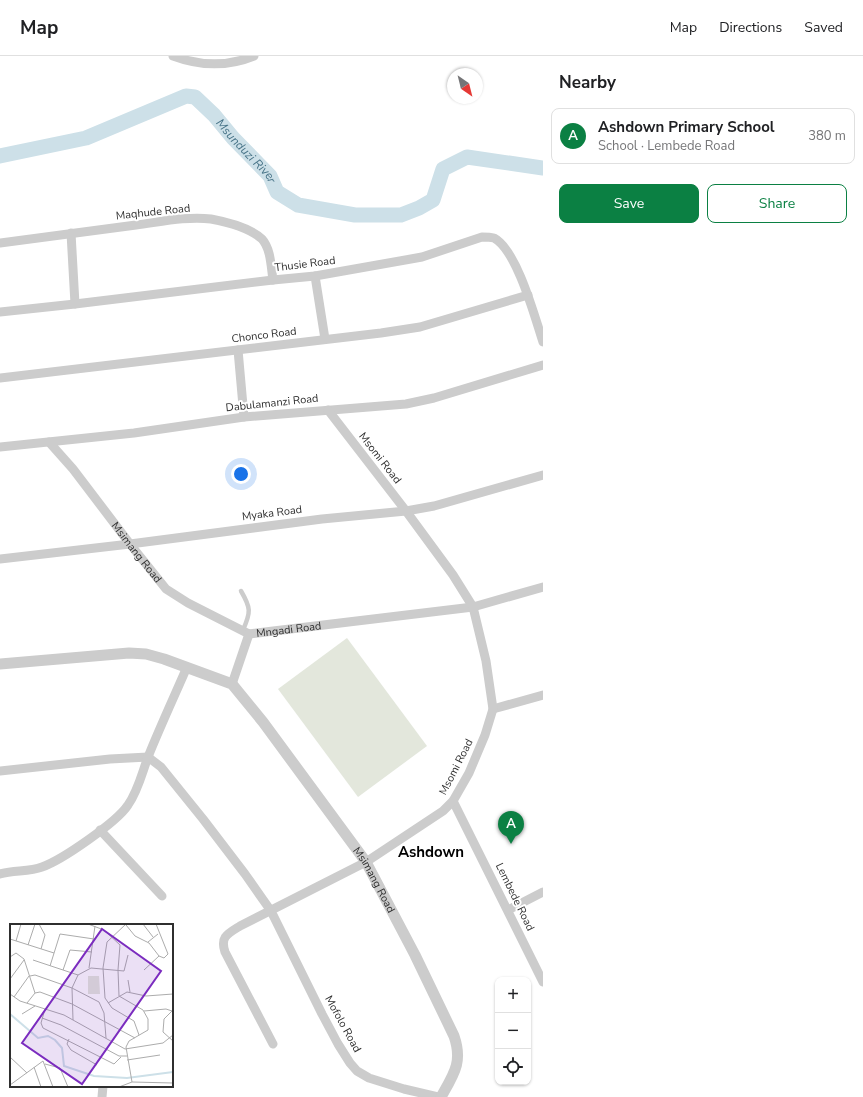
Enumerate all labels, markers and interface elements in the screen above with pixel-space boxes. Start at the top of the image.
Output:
text: Map [20,15,58,41]
text: Map [670,18,697,37]
text: Directions [719,18,782,37]
text: Saved [804,18,843,37]
north arrow [447,68,483,104]
text: Nearby [559,71,616,94]
water label: Msunduzi River [212,115,280,186]
text: Ashdown Primary School [598,117,775,137]
text: A [568,127,578,145]
text: 380 m [808,127,846,145]
text: School · Lembede Road [598,137,735,155]
button: Save [559,184,699,223]
button: Share [707,184,847,223]
street label: Maqhude Road [115,201,191,223]
street label: Thusie Road [274,253,336,275]
street label: Chonco Road [231,324,297,346]
street label: Dabulamanzi Road [225,391,319,415]
street label: Msomi Road [355,429,405,487]
your location [231,464,251,484]
street label: Myaka Road [241,502,303,524]
street label: Msimang Road [108,519,166,586]
street label: Mngadi Road [255,618,322,641]
street label: Msomi Road [435,736,477,798]
pin: A [498,811,524,844]
district label: Ashdown [398,842,464,862]
street label: Msimang Road [350,844,399,915]
street label: Lembede Road [492,860,538,934]
inset map [10,924,173,1087]
map controls [495,977,531,1085]
button: + [495,977,531,1013]
street label: Mofolo Road [321,993,365,1055]
button: − [495,1013,531,1049]
button: locate [495,1049,531,1085]

